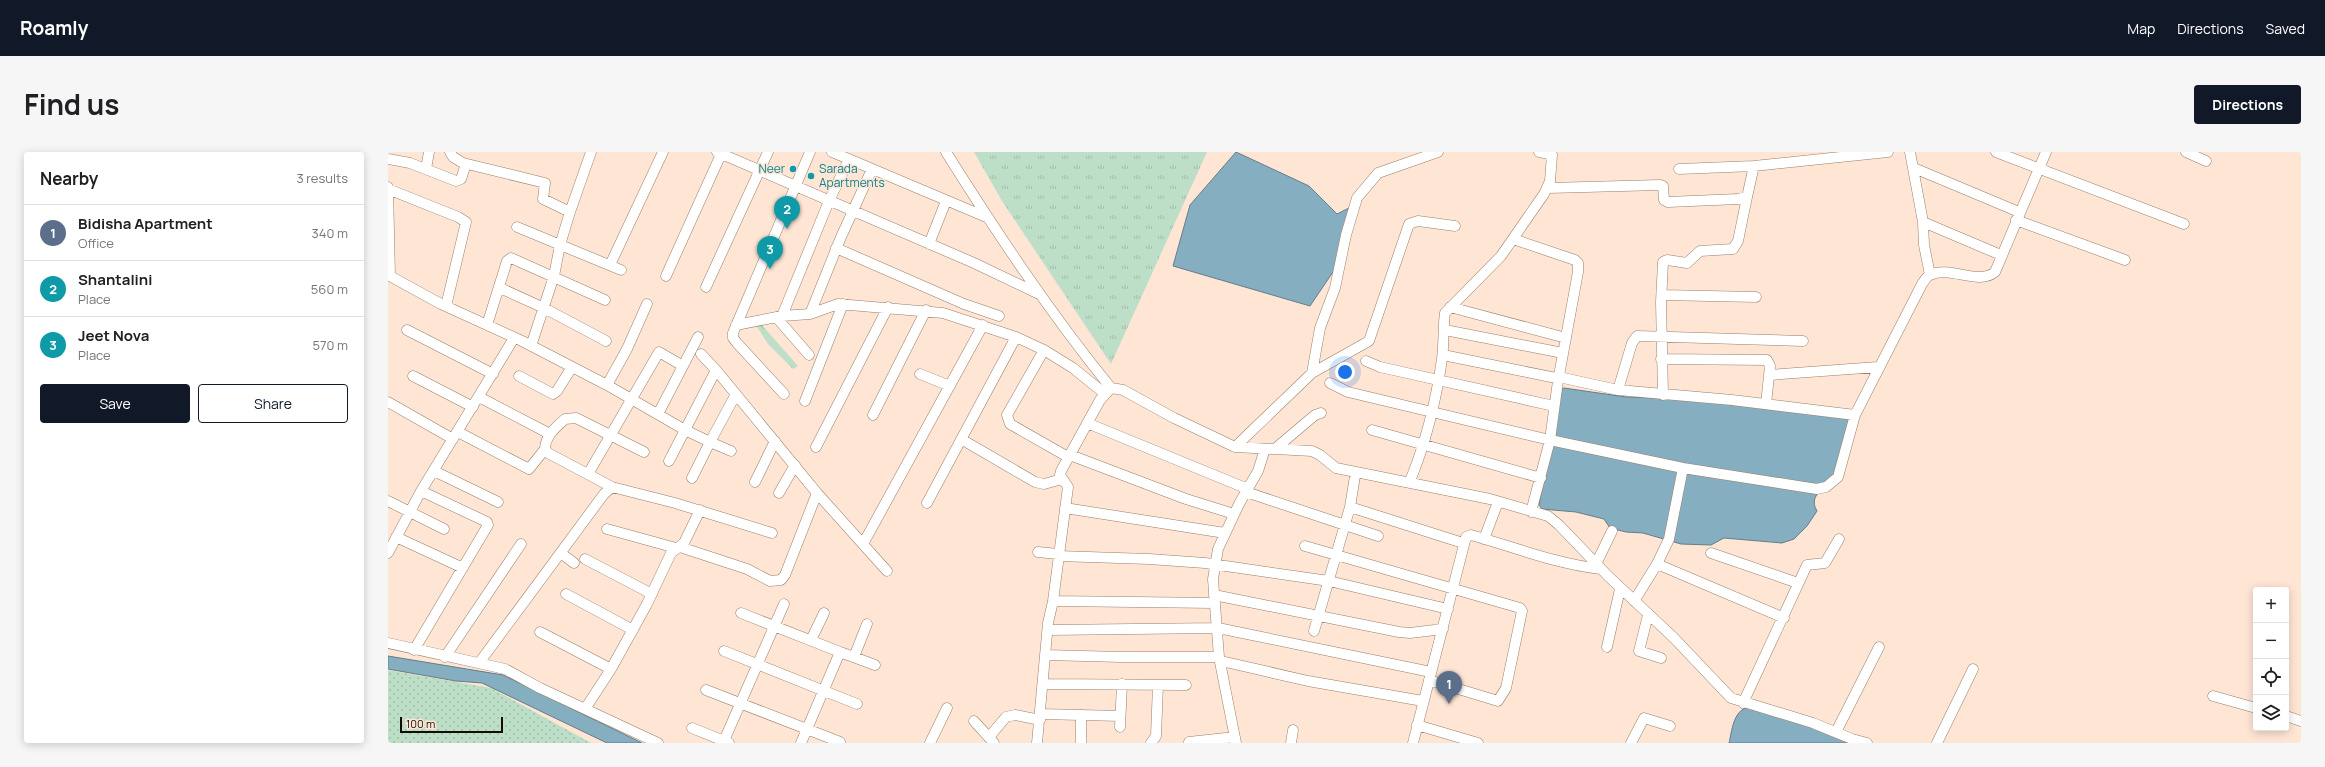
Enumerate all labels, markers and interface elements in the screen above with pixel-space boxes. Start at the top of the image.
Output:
text: Roamly [20,15,88,41]
text: Map [2127,19,2155,38]
text: Directions [2177,19,2244,38]
text: Saved [2266,19,2305,38]
text: Find us [24,85,119,123]
button: Directions [2194,85,2301,124]
place label: Neer [758,160,786,177]
place label: Sarada Apartments [819,160,885,191]
marker: Neer [788,164,798,174]
text: Nearby [40,167,98,190]
text: 3 results [296,169,348,187]
marker: Sarada Apartments [806,171,816,181]
pin: 2 [774,196,800,229]
text: Bidisha Apartment [78,213,213,234]
text: 1 [50,224,56,242]
text: 340 m [312,224,348,242]
text: Office [78,234,114,252]
pin: 3 [757,236,783,269]
text: Shantalini [78,269,152,290]
text: 2 [49,280,57,298]
text: 560 m [311,280,348,298]
text: Place [78,290,111,308]
text: Jeet Nova [78,325,149,346]
text: 3 [49,336,57,354]
text: 570 m [312,336,348,354]
text: Place [78,346,111,364]
your location [1335,362,1355,382]
button: Save [40,384,190,423]
button: Share [198,384,348,423]
map controls [2253,587,2289,731]
button: + [2253,587,2289,623]
button: − [2253,623,2289,659]
button: locate [2253,659,2289,695]
pin: 1 [1436,671,1462,704]
button: layers [2253,695,2289,731]
scale bar [400,715,503,734]
text: 100 m [406,716,435,731]

